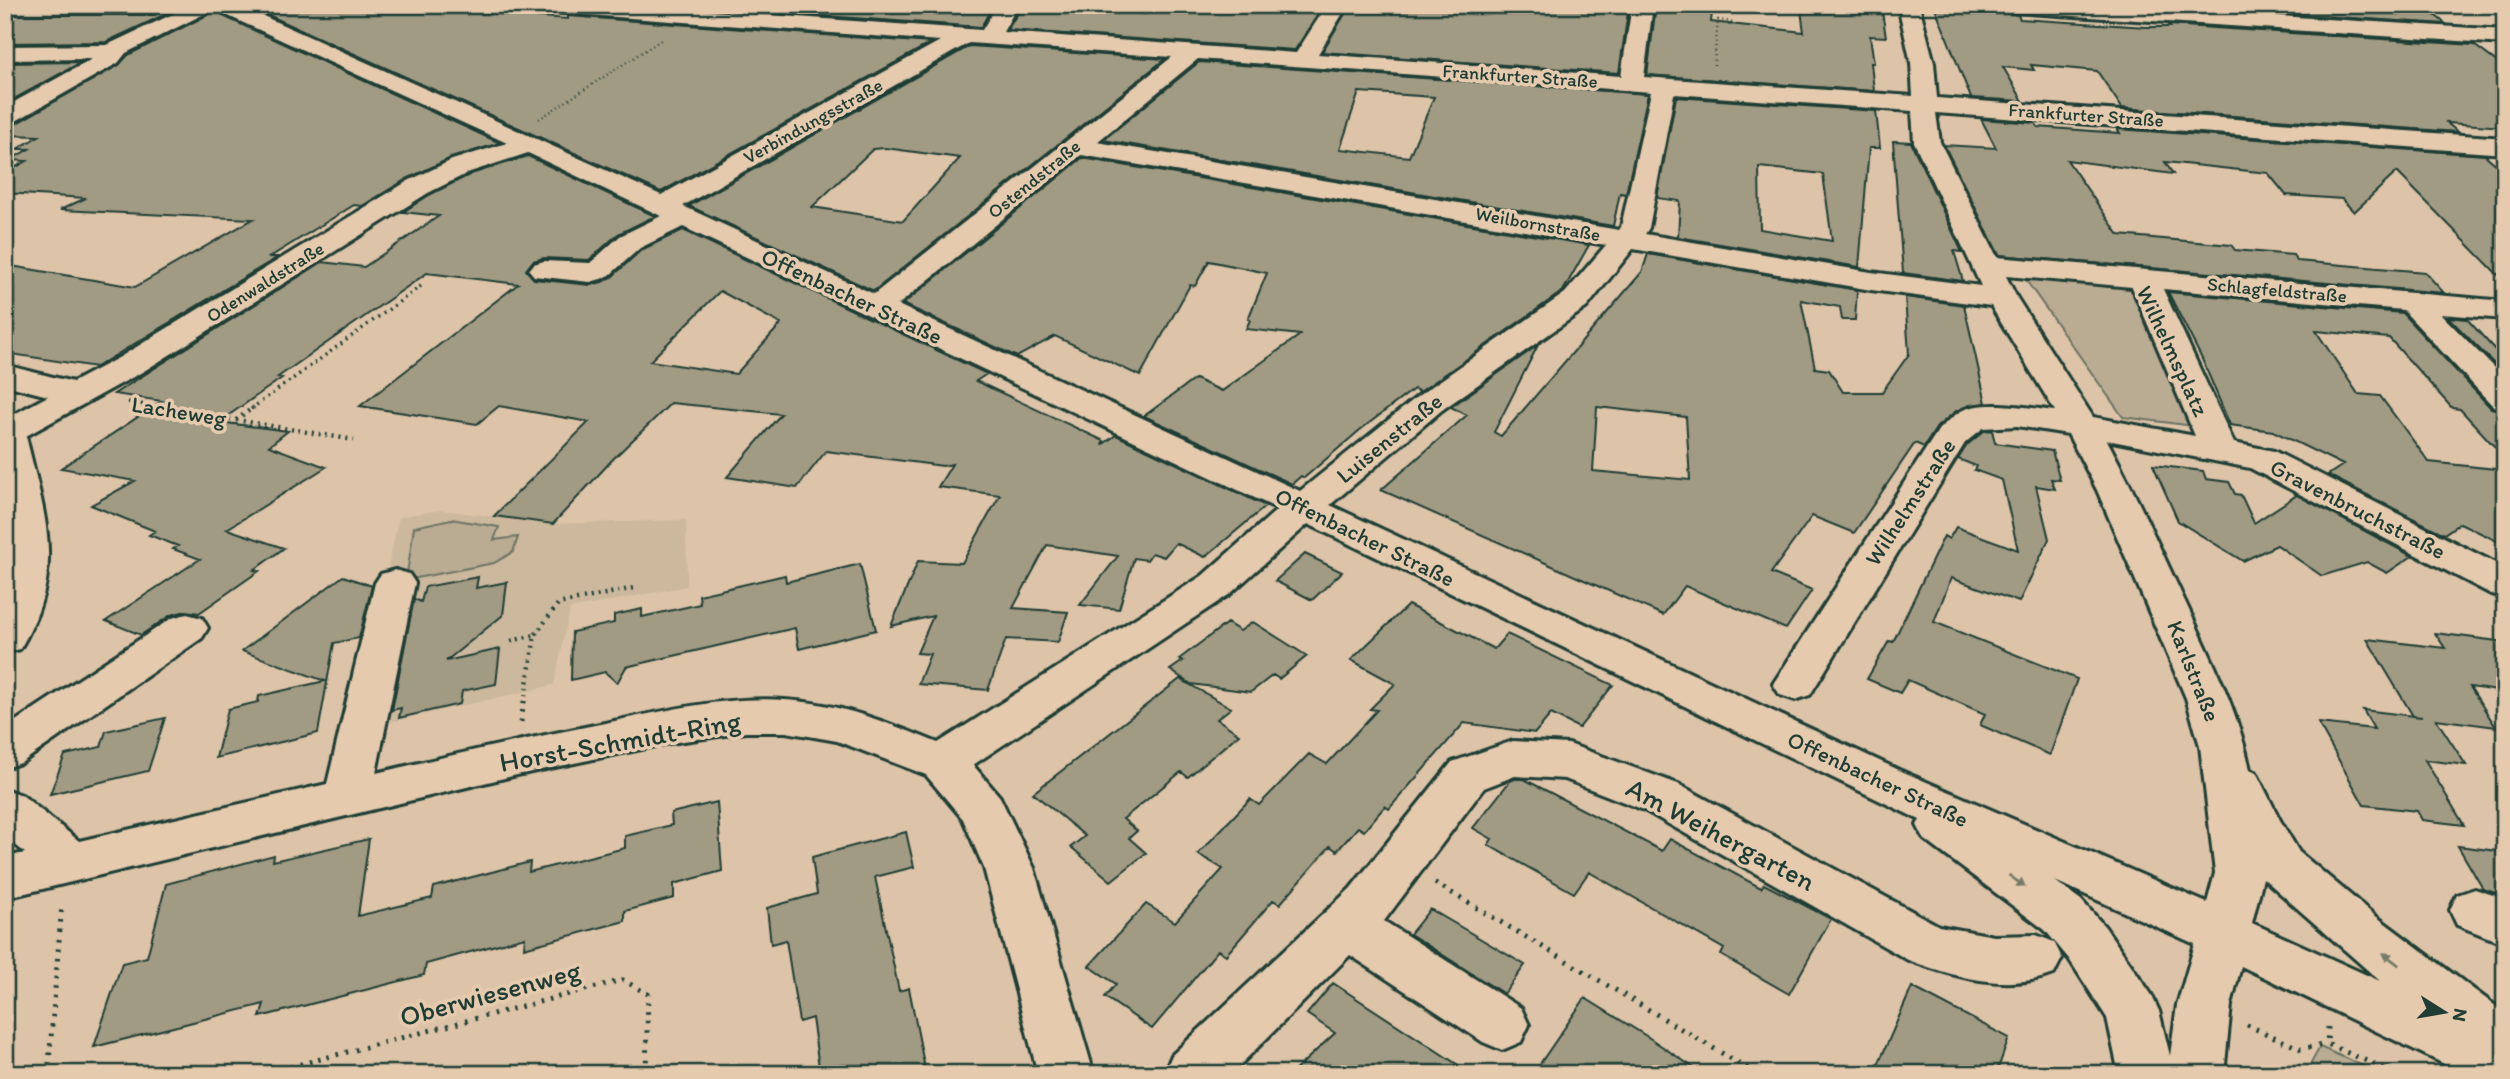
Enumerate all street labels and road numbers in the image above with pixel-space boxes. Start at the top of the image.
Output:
street label: Frankfurter Straße [1442,59,1598,93]
street label: Verbindungsstraße [739,73,887,169]
street label: Frankfurter Straße [2008,98,2164,132]
street label: Ostendstraße [983,135,1085,223]
street label: Weilbornstraße [1474,202,1602,246]
street label: Odenwaldstraße [202,237,328,327]
street label: Offenbacher Straße [757,242,947,350]
street label: Schlagfeldstraße [2206,272,2348,308]
street label: Wilhelmsplatz [2131,281,2216,421]
street label: Luisenstraße [1330,387,1448,489]
street label: Lacheweg [130,390,229,432]
street label: Wilhelmstraße [1859,433,1961,571]
street label: Gravenbruchstraße [2266,453,2450,565]
street label: Offenbacher Straße [1271,481,1459,593]
street label: Karlstraße [2161,616,2227,726]
street label: Horst-Schmidt-Ring [497,703,744,779]
street label: Offenbacher Straße [1783,725,1973,833]
street label: Am Weihergarten [1621,770,1822,898]
street label: Oberwiesenweg [396,952,585,1033]

